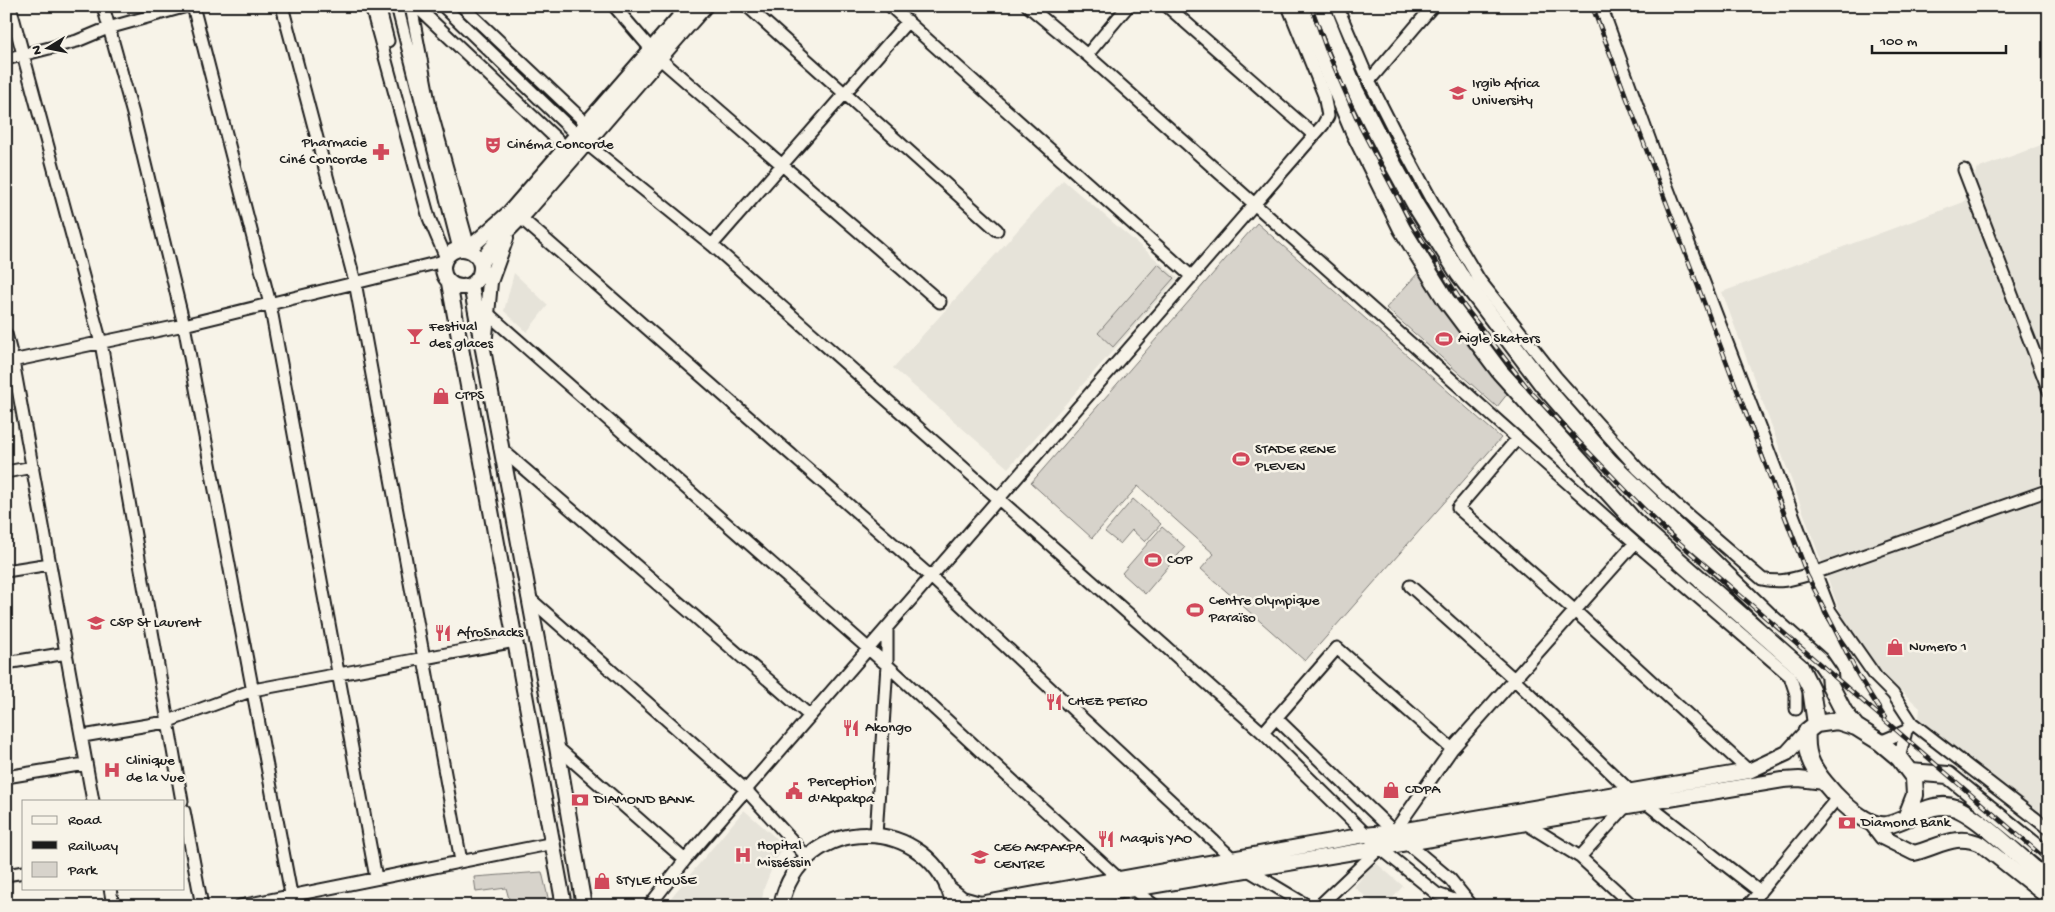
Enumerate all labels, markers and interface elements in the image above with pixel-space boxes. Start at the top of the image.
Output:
north arrow [22,22,72,72]
scale bar [1872,22,2006,54]
text: 100 m [1879,33,1918,51]
text: N [28,44,47,56]
place label: Irgib Africa University [1472,75,1540,110]
school or university icon: Irgib Africa University [1448,83,1468,103]
place label: Pharmacie Ciné Concorde [279,134,367,169]
theatre icon: Cinéma Concorde [483,135,503,155]
place label: Cinéma Concorde [507,136,614,154]
pharmacy icon: Pharmacie Ciné Concorde [371,142,391,162]
place label: Festival des glaces [428,318,494,353]
bar icon: Festival des glaces [405,326,425,346]
sports icon: Aigle Skaters [1434,329,1454,349]
place label: Aigle Skaters [1458,330,1540,348]
shop icon: CTPS [431,386,451,406]
place label: CTPS [455,387,484,405]
place label: STADE RENE PLEVEN [1254,441,1336,476]
sports icon: STADE RENE PLEVEN [1231,449,1251,469]
sports icon: COP [1143,550,1163,570]
place label: COP [1167,551,1193,569]
place label: Centre Olympique Paraïso [1208,592,1320,627]
sports icon: Centre Olympique Paraïso [1185,600,1205,620]
school or university icon: CSP St Laurent [86,613,106,633]
place label: CSP St Laurent [110,614,203,632]
restaurant icon: AfroSnacks [433,623,453,643]
place label: AfroSnacks [457,624,524,642]
shop icon: Numero 1 [1885,637,1905,657]
place label: Numero 1 [1909,638,1967,656]
restaurant icon: CHEZ PETRO [1044,692,1064,712]
place label: CHEZ PETRO [1068,693,1148,711]
restaurant icon: Akongo [841,718,861,738]
place label: Akongo [865,719,912,737]
place label: Clinique de la Vue [126,752,185,787]
hospital icon: Clinique de la Vue [102,760,122,780]
place label: Perception d'Akpakpa [807,773,875,808]
shop icon: CDPA [1381,780,1401,800]
public building icon: Perception d'Akpakpa [784,781,804,801]
place label: CDPA [1405,781,1441,799]
bank icon: DIAMOND BANK [570,790,590,810]
place label: DIAMOND BANK [593,791,695,809]
legend [22,800,185,890]
text: Road [68,812,102,830]
bank icon: Diamond Bank [1837,813,1857,833]
place label: Diamond Bank [1860,814,1951,832]
restaurant icon: Maquis YAO [1096,829,1116,849]
place label: Maquis YAO [1120,830,1192,848]
place label: Hopital Misséssin [757,837,811,872]
text: Railway [68,838,119,856]
place label: CEG AKPAKPA CENTRE [994,839,1085,874]
hospital icon: Hopital Misséssin [733,845,753,865]
school or university icon: CEG AKPAKPA CENTRE [970,847,990,867]
text: Park [67,862,98,880]
shop icon: STYLE HOUSE [592,871,612,891]
place label: STYLE HOUSE [616,872,697,890]

